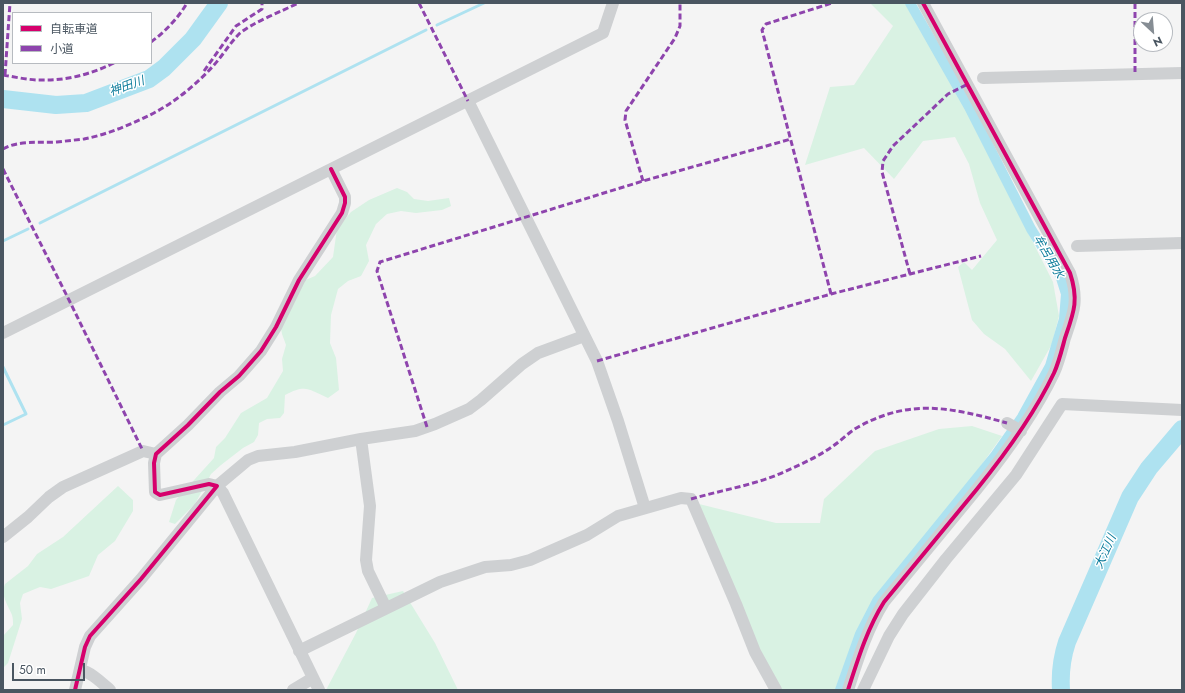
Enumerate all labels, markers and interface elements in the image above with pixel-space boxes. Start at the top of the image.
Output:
legend [12,12,152,64]
north arrow [1133,12,1173,52]
text: 自転車道 [50,20,98,38]
text: N [1150,33,1165,51]
text: 小道 [50,40,74,58]
water label: 神田川 [108,74,146,100]
water label: 牟呂用水 [1030,233,1066,281]
water label: 大江川 [1092,533,1120,571]
scale bar [14,655,87,681]
text: 50 m [19,661,46,679]

